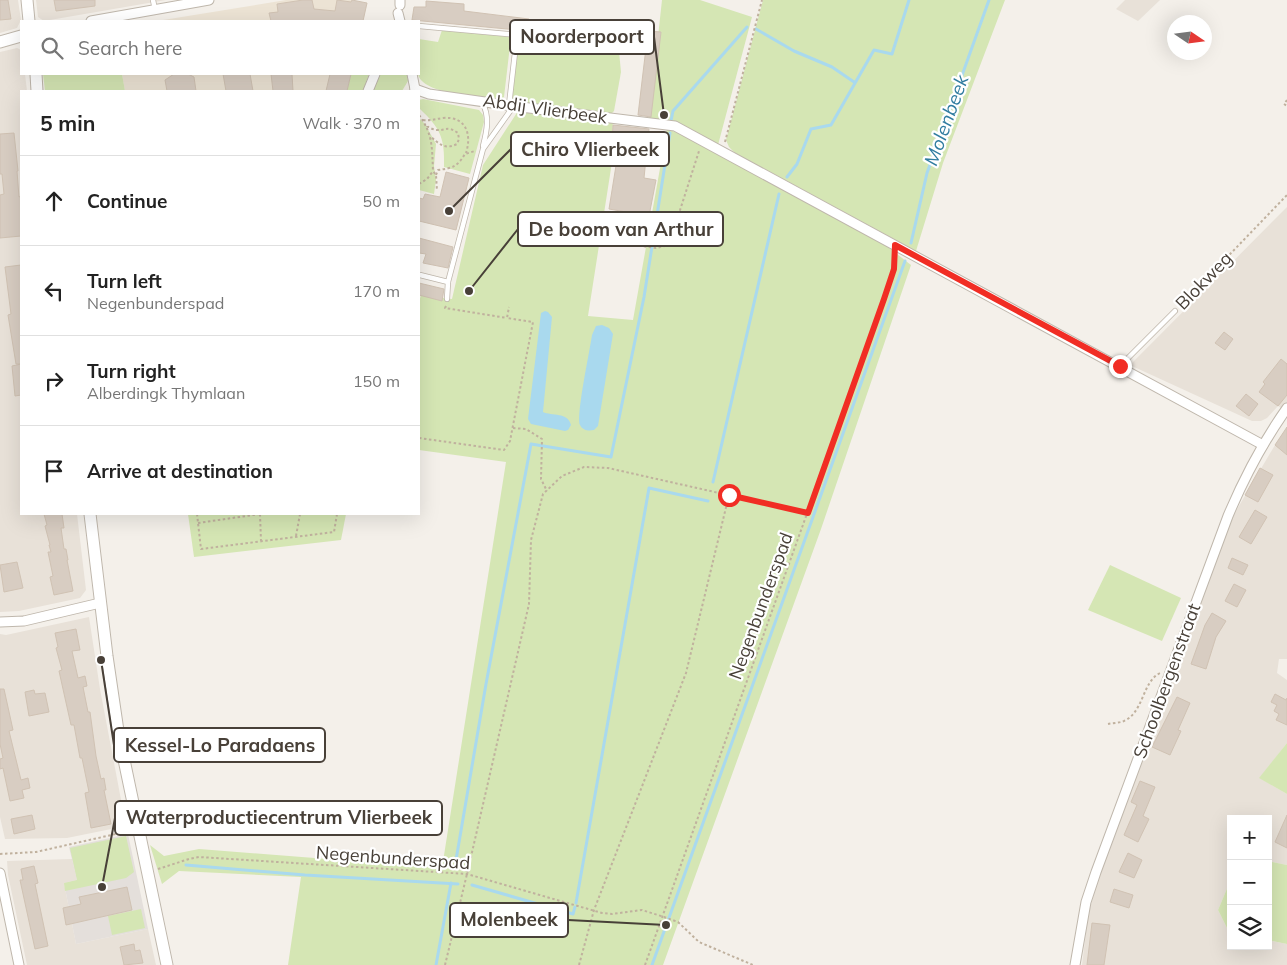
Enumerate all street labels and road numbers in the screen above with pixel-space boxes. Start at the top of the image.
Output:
street label: Abdij Vlierbeek [481,88,609,129]
street label: Blokweg [1170,247,1237,315]
street label: Negenbunderspad [723,529,798,682]
street label: Schoolbergenstraat [1128,600,1205,761]
street label: Negenbunderspad [315,841,471,874]

